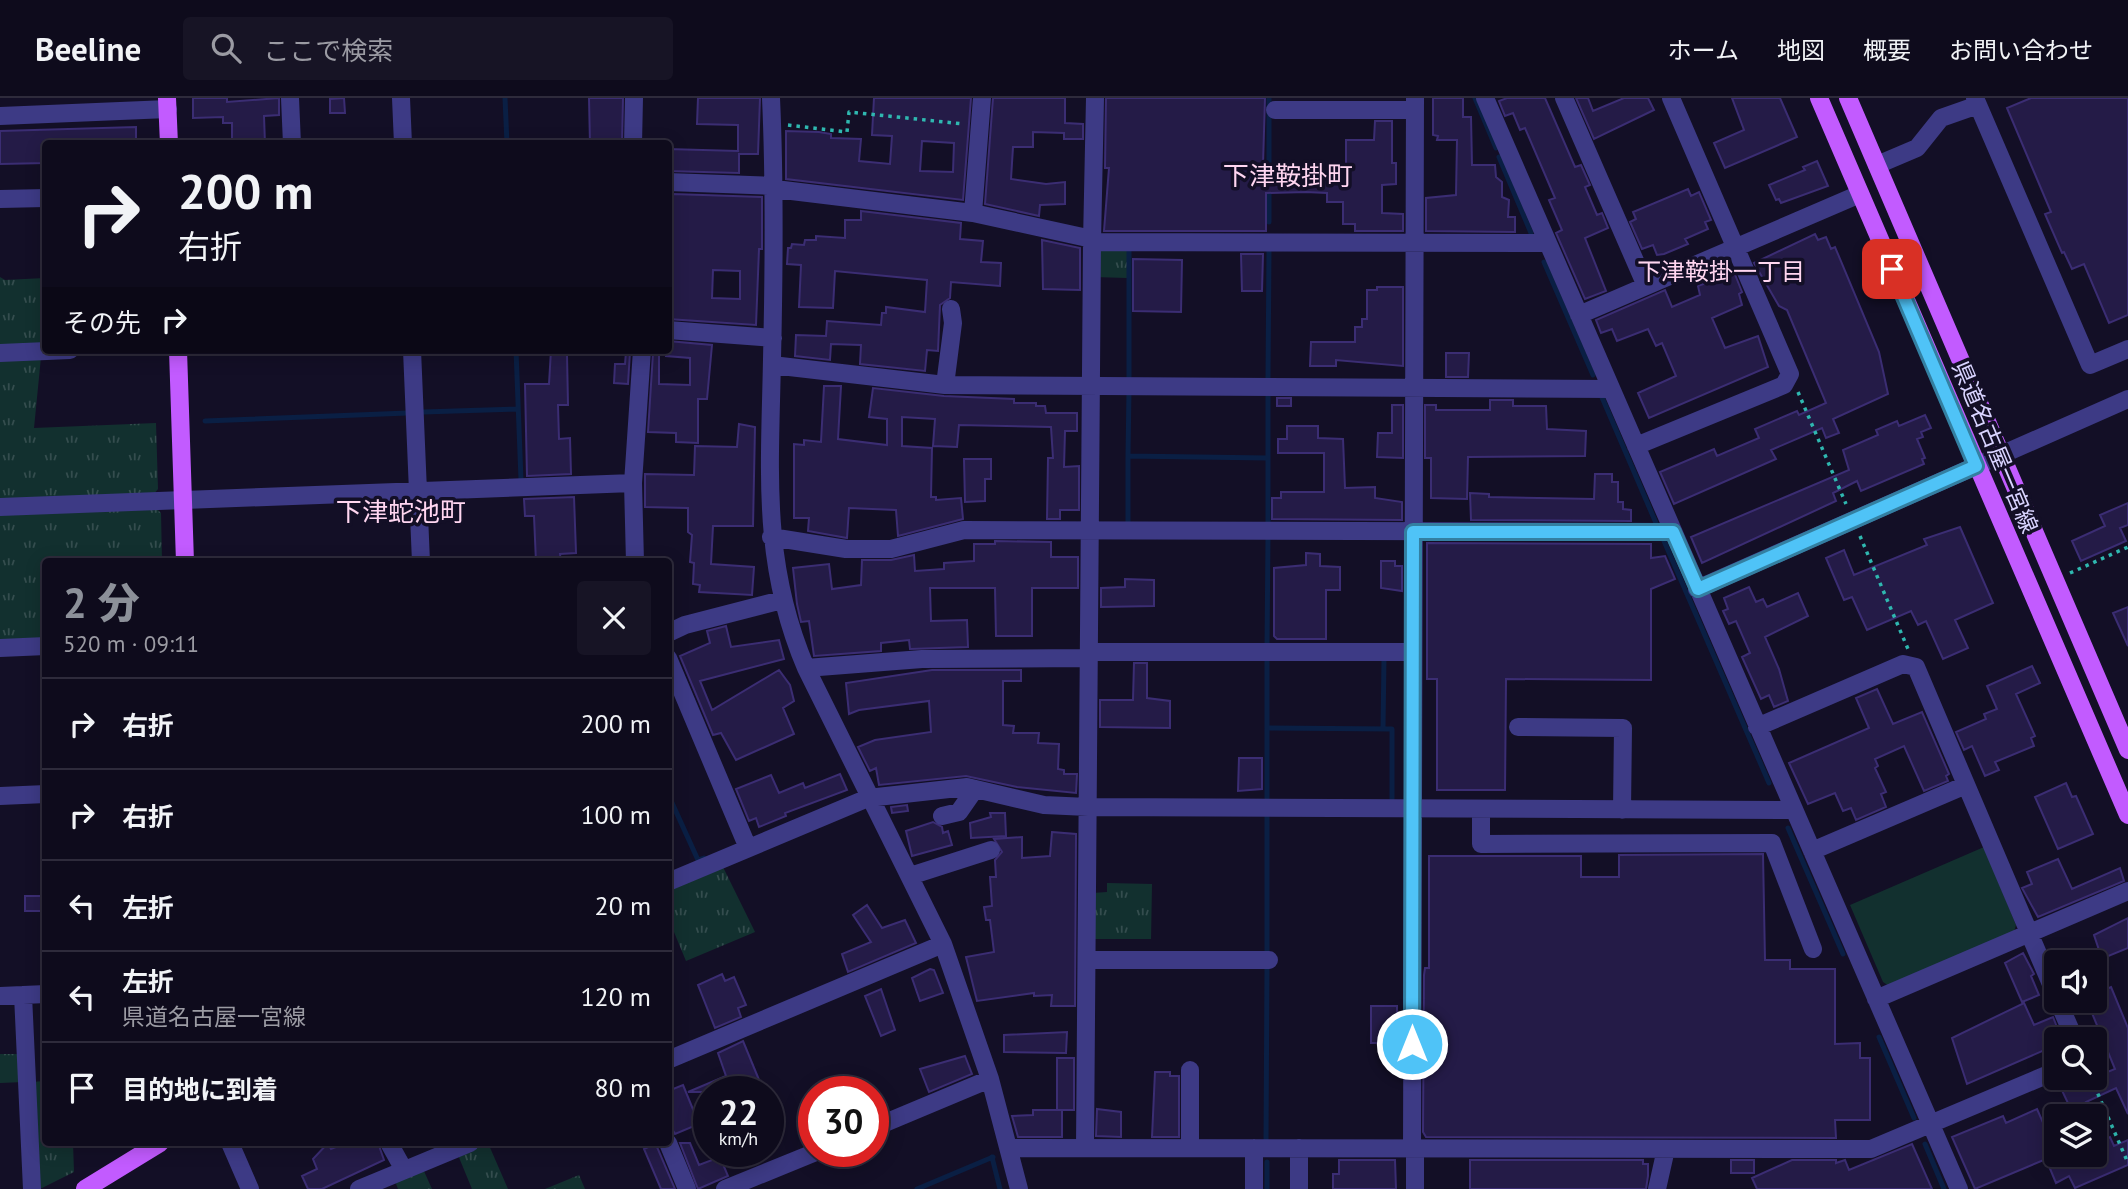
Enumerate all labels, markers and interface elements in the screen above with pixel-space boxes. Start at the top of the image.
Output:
search box [183,17,673,80]
text: Beeline [35,27,141,70]
icon: search [207,29,245,67]
text: ここで検索 [263,34,393,67]
text: ホーム [1668,35,1739,66]
text: 地図 [1777,35,1825,66]
text: 概要 [1863,35,1911,66]
text: お問い合わせ [1949,35,2093,66]
text: 200 m [178,159,313,223]
district label: 下津鞍掛町 [1223,159,1353,192]
icon: right [63,168,154,259]
text: 右折 [178,225,242,267]
pin [1862,239,1922,299]
icon: arrive [1873,250,1911,288]
district label: 下津鞍掛一丁目 [1637,256,1805,287]
icon: right [155,301,193,339]
text: その先 [63,306,141,339]
street label: 県道名古屋一宮線 [1946,356,2045,537]
district label: 下津蛇池町 [336,495,466,528]
text: 2 分 [63,575,139,630]
button: close [577,581,651,655]
text: 520 m · 09:11 [63,629,199,658]
icon: right [63,705,101,743]
text: 200 m [580,707,651,740]
text: 右折 [122,709,174,742]
icon: right [63,796,101,834]
text: 100 m [580,798,651,831]
text: 右折 [122,800,174,833]
icon: left [63,887,101,925]
text: 20 m [595,889,651,922]
text: 左折 [122,891,174,924]
map controls [2044,950,2107,1167]
button: sound [2044,950,2107,1013]
text: 左折 [122,965,174,998]
icon: left [63,978,101,1016]
text: 120 m [580,980,651,1013]
text: 県道名古屋一宮線 [122,1002,306,1031]
position arrow [1375,1007,1449,1081]
button: search [2044,1027,2107,1090]
icon: arrive [63,1069,101,1107]
text: 80 m [595,1071,651,1104]
text: 目的地に到着 [122,1073,278,1106]
speed limit sign: 30 [798,1076,889,1167]
text: 22 [719,1089,758,1135]
button: layers [2044,1104,2107,1167]
text: km/h [719,1127,758,1150]

